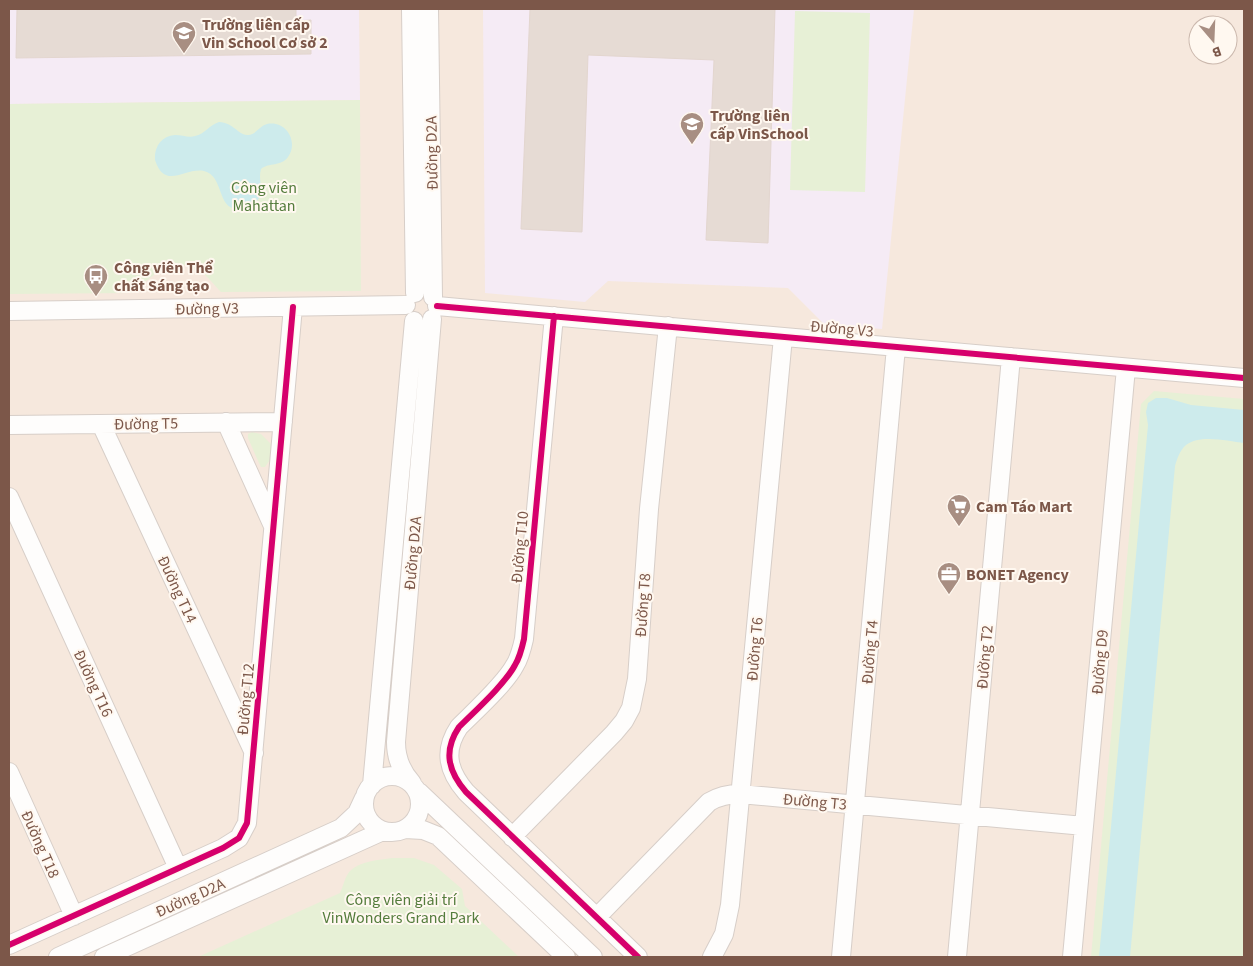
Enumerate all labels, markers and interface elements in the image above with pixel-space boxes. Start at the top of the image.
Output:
place label: Trường liên cấp Vin School Cơ sở 2 [201,14,328,54]
north arrow [1188,15,1238,65]
school or university icon: Trường liên cấp Vin School Cơ sở 2 [171,20,197,54]
text: B [1209,41,1224,62]
place label: Trường liên cấp VinSchool [710,105,809,145]
school or university icon: Trường liên cấp VinSchool [679,111,705,145]
street label: Đường D2A [420,115,444,190]
park label: Công viên Mahattan [231,177,297,217]
place label: Công viên Thể chất Sáng tạo [114,257,214,297]
bus stop icon: Công viên Thể chất Sáng tạo [83,263,109,297]
street label: Đường V3 [175,297,239,321]
street label: Đường V3 [809,315,875,343]
street label: Đường T5 [114,412,178,436]
supermarket icon: Cam Táo Mart [946,493,972,527]
place label: Cam Táo Mart [976,496,1072,518]
street label: Đường T10 [506,510,534,584]
street label: Đường D2A [399,515,427,591]
street label: Đường T14 [152,552,202,627]
office icon: BONET Agency [936,561,962,595]
place label: BONET Agency [966,564,1070,586]
street label: Đường T8 [630,572,656,638]
street label: Đường T6 [741,616,769,682]
street label: Đường T4 [856,619,884,685]
street label: Đường T2 [971,624,999,690]
street label: Đường D9 [1086,629,1114,696]
street label: Đường T16 [68,646,118,721]
street label: Đường T12 [232,662,260,736]
street label: Đường T3 [782,788,848,816]
street label: Đường T18 [15,807,65,882]
street label: Đường D2A [152,873,229,923]
park label: Công viên giải trí VinWonders Grand Park [323,889,480,929]

